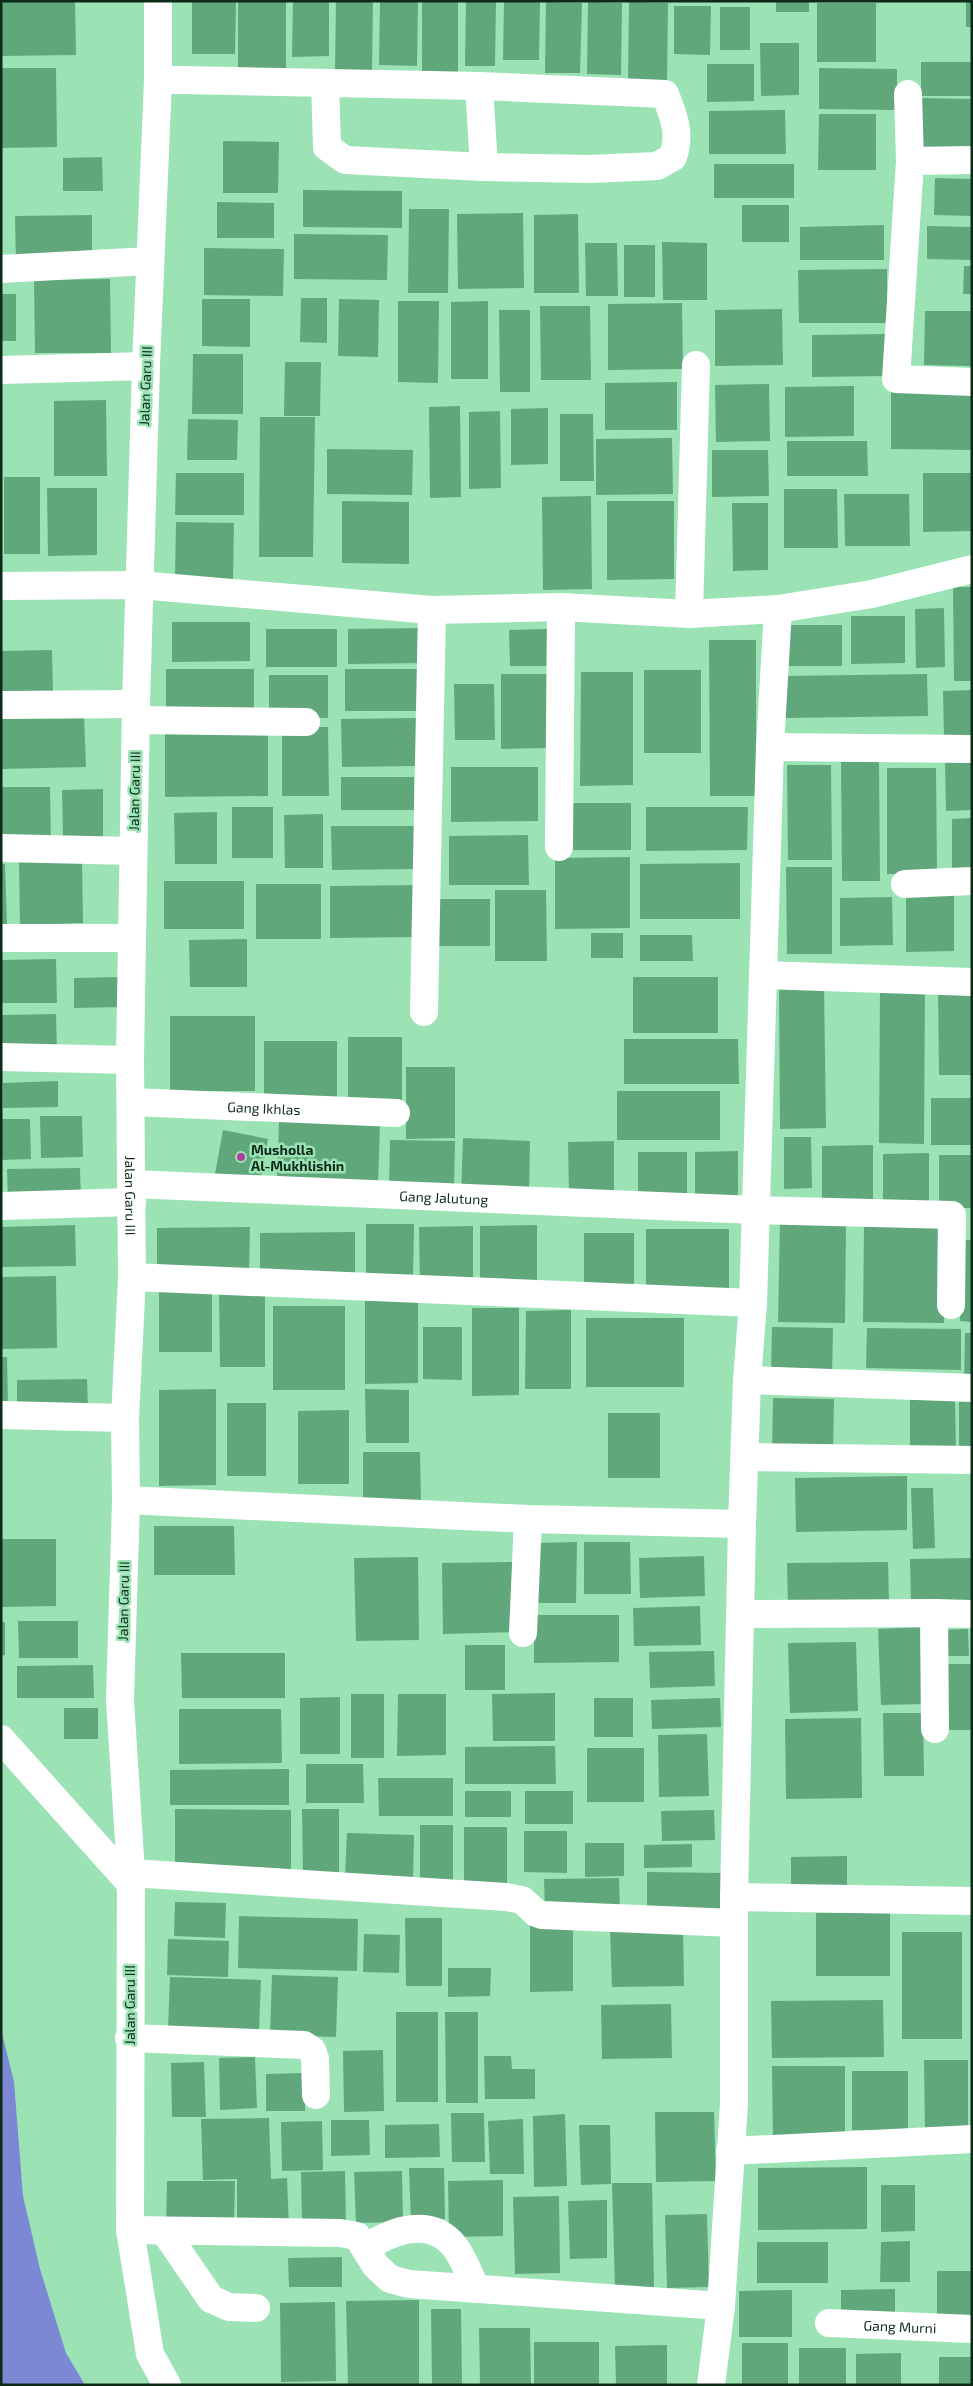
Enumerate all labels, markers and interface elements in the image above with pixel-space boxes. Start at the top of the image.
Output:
street label: Jalan Garu III [135,346,155,426]
street label: Jalan Garu III [125,751,143,831]
street label: Gang Ikhlas [227,1097,301,1118]
place label: Musholla Al-Mukhlishin [251,1141,344,1174]
marker: Musholla Al-Mukhlishin [235,1151,247,1163]
street label: Jalan Garu III [122,1156,140,1236]
street label: Gang Jalutung [399,1187,489,1207]
street label: Jalan Garu III [114,1561,132,1641]
street label: Jalan Garu III [121,1965,138,2045]
street label: Gang Murni [863,2316,937,2336]

